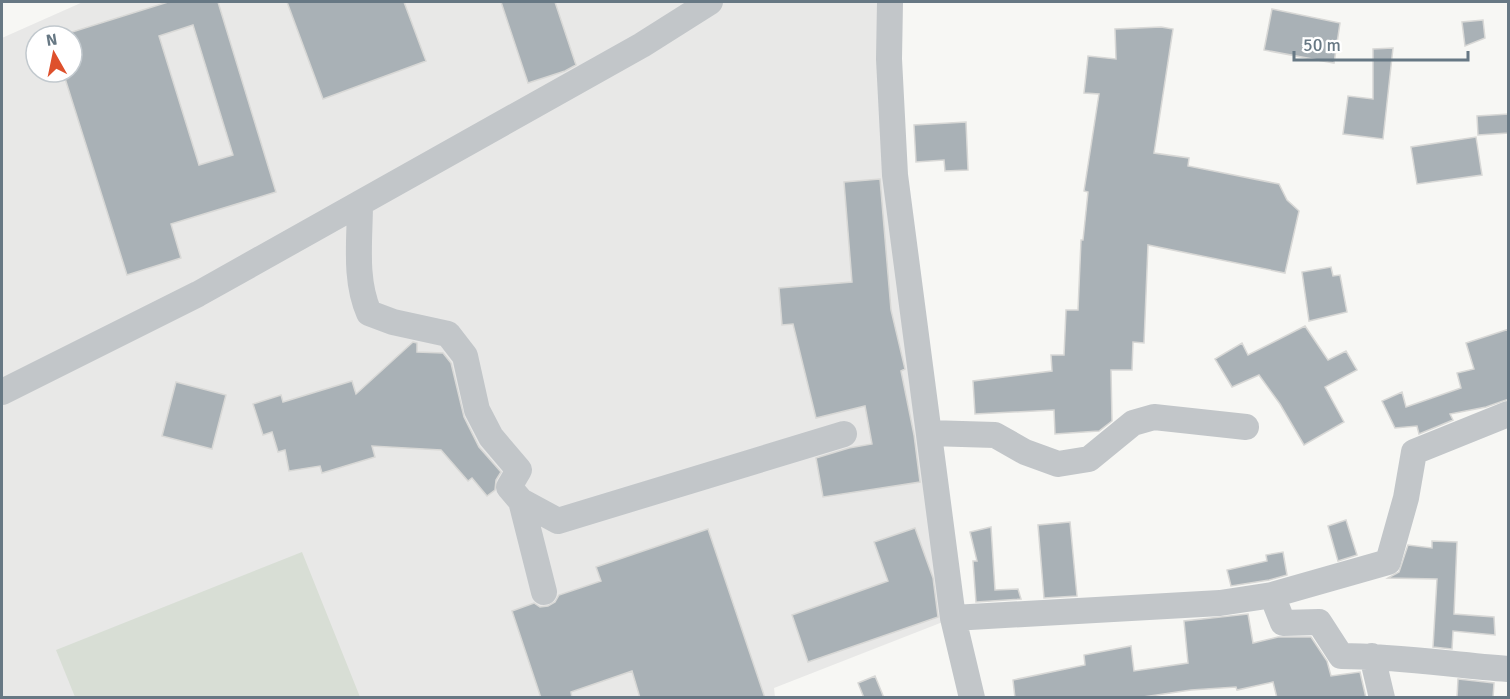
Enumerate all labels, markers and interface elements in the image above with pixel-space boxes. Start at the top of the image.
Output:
north arrow [24,24,84,84]
scale bar [1294,24,1468,62]
text: N [45,29,59,51]
text: 50 m [1303,34,1341,56]

